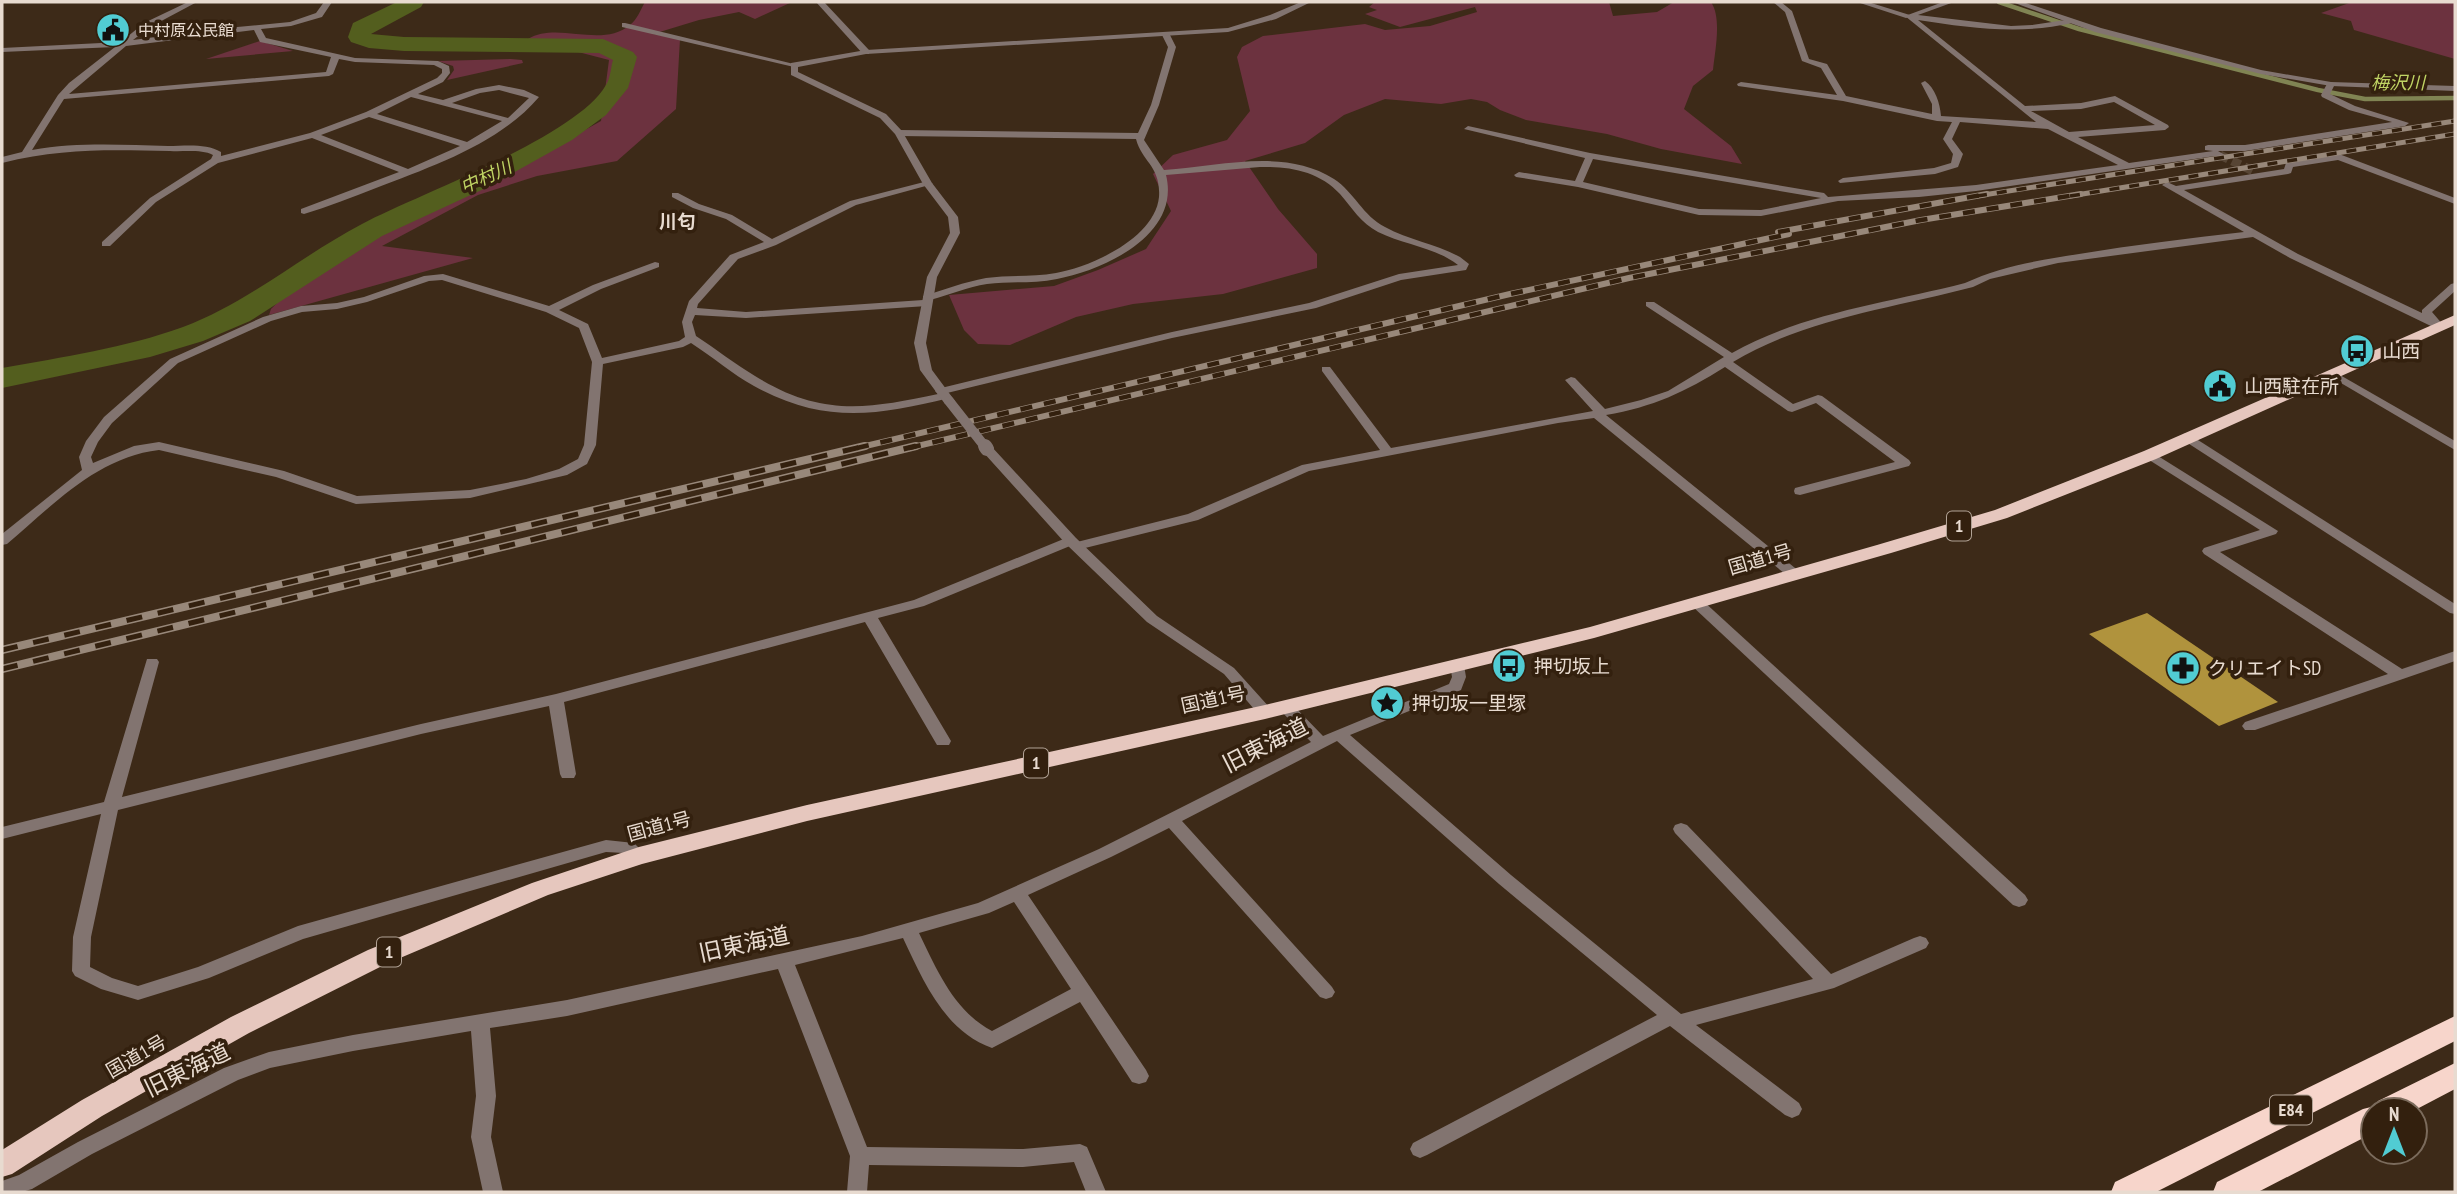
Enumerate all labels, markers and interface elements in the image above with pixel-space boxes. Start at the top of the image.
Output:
public building icon: 中村原公民館 [94,11,132,49]
place label: 中村原公民館 [138,20,234,40]
water label: 梅沢川 [2371,71,2427,94]
water label: 中村川 [456,154,517,198]
district label: 川匂 [659,210,695,233]
bus stop icon: 山西 [2338,332,2376,370]
place label: 山西 [2382,339,2420,363]
public building icon: 山西駐在所 [2201,367,2239,405]
place label: 山西駐在所 [2244,374,2339,398]
road number: 1 [1947,512,1971,540]
street label: 国道1号 [1725,538,1795,580]
bus stop icon: 押切坂上 [1490,647,1528,685]
pharmacy icon: クリエイトSD [2164,649,2202,687]
place label: 押切坂上 [1534,654,1610,678]
place label: クリエイトSD [2208,656,2321,680]
street label: 国道1号 [1178,680,1248,718]
place icon: 押切坂一里塚 [1368,684,1406,722]
place label: 押切坂一里塚 [1412,691,1526,715]
street label: 旧東海道 [1217,711,1312,778]
road number: 1 [1024,748,1048,778]
street label: 国道1号 [624,806,694,846]
street label: 旧東海道 [696,920,792,967]
road number: 1 [377,937,401,967]
street label: 国道1号 [102,1029,170,1083]
street label: 旧東海道 [139,1036,234,1103]
road number: E84 [2270,1096,2312,1125]
north arrow [2359,1096,2429,1166]
text: N [2389,1102,2399,1126]

